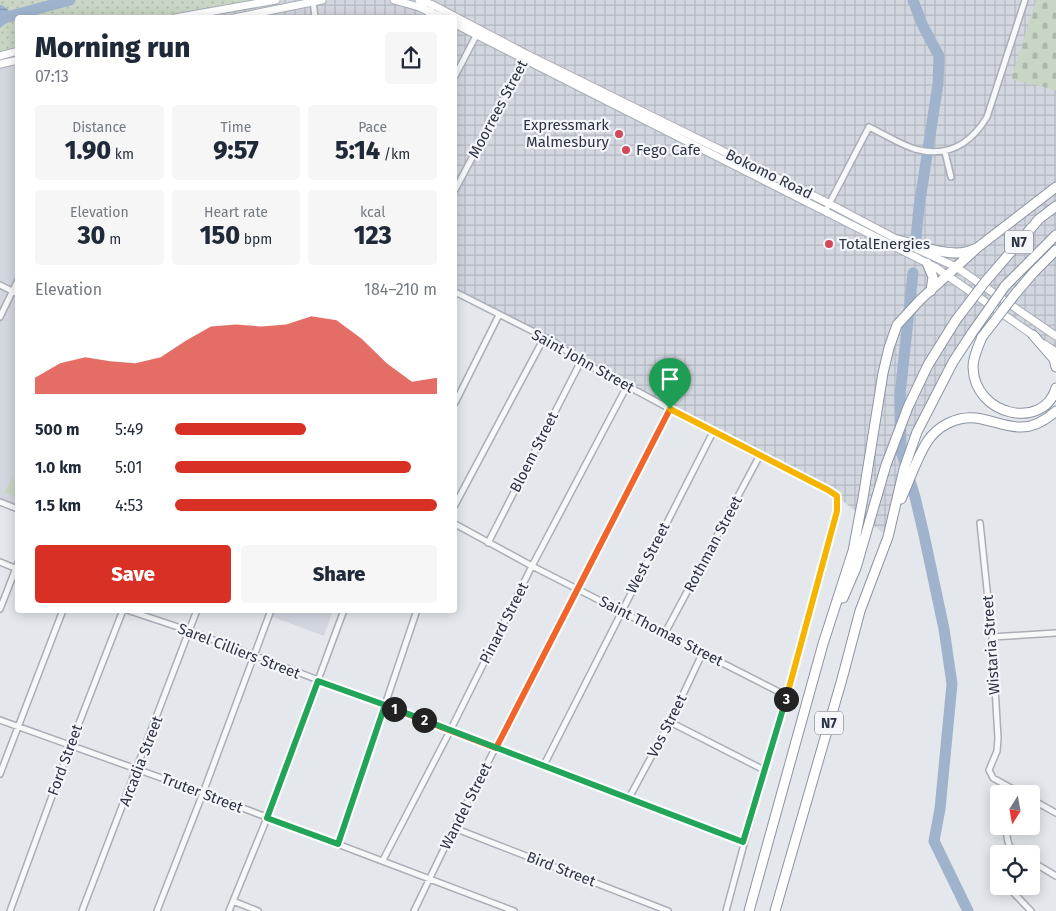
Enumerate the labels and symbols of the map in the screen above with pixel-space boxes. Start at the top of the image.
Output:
street label: Moorrees Street [465,56,532,161]
place label: Expressmark Malmesbury [523,116,610,151]
marker: Expressmark Malmesbury [613,128,625,140]
place label: Fego Cafe [636,141,701,159]
marker: Fego Cafe [620,144,632,156]
street label: Bokomo Road [723,145,815,203]
road number: N7 [1005,230,1033,253]
place label: TotalEnergies [839,235,930,253]
marker: TotalEnergies [823,238,835,250]
street label: Saint John Street [529,325,638,397]
pin [649,358,691,409]
street label: Bloem Street [506,408,562,495]
street label: Rothman Street [680,492,746,595]
street label: West Street [622,519,674,597]
street label: Pinard Street [476,579,532,667]
street label: Saint Thomas Street [596,592,726,670]
street label: Wistaria Street [978,594,1003,695]
street label: Sarel Cilliers Street [175,619,303,683]
pin: 3 [774,686,798,712]
street label: Vos Street [643,691,691,761]
pin: 1 [382,696,406,722]
pin: 2 [412,708,436,732]
road number: N7 [815,711,843,734]
street label: Arcadia Street [116,713,167,809]
street label: Ford Street [44,721,86,798]
street label: Wandel Street [436,759,496,852]
street label: Truter Street [159,769,246,817]
north arrow [990,785,1040,835]
street label: Bird Street [524,848,599,891]

